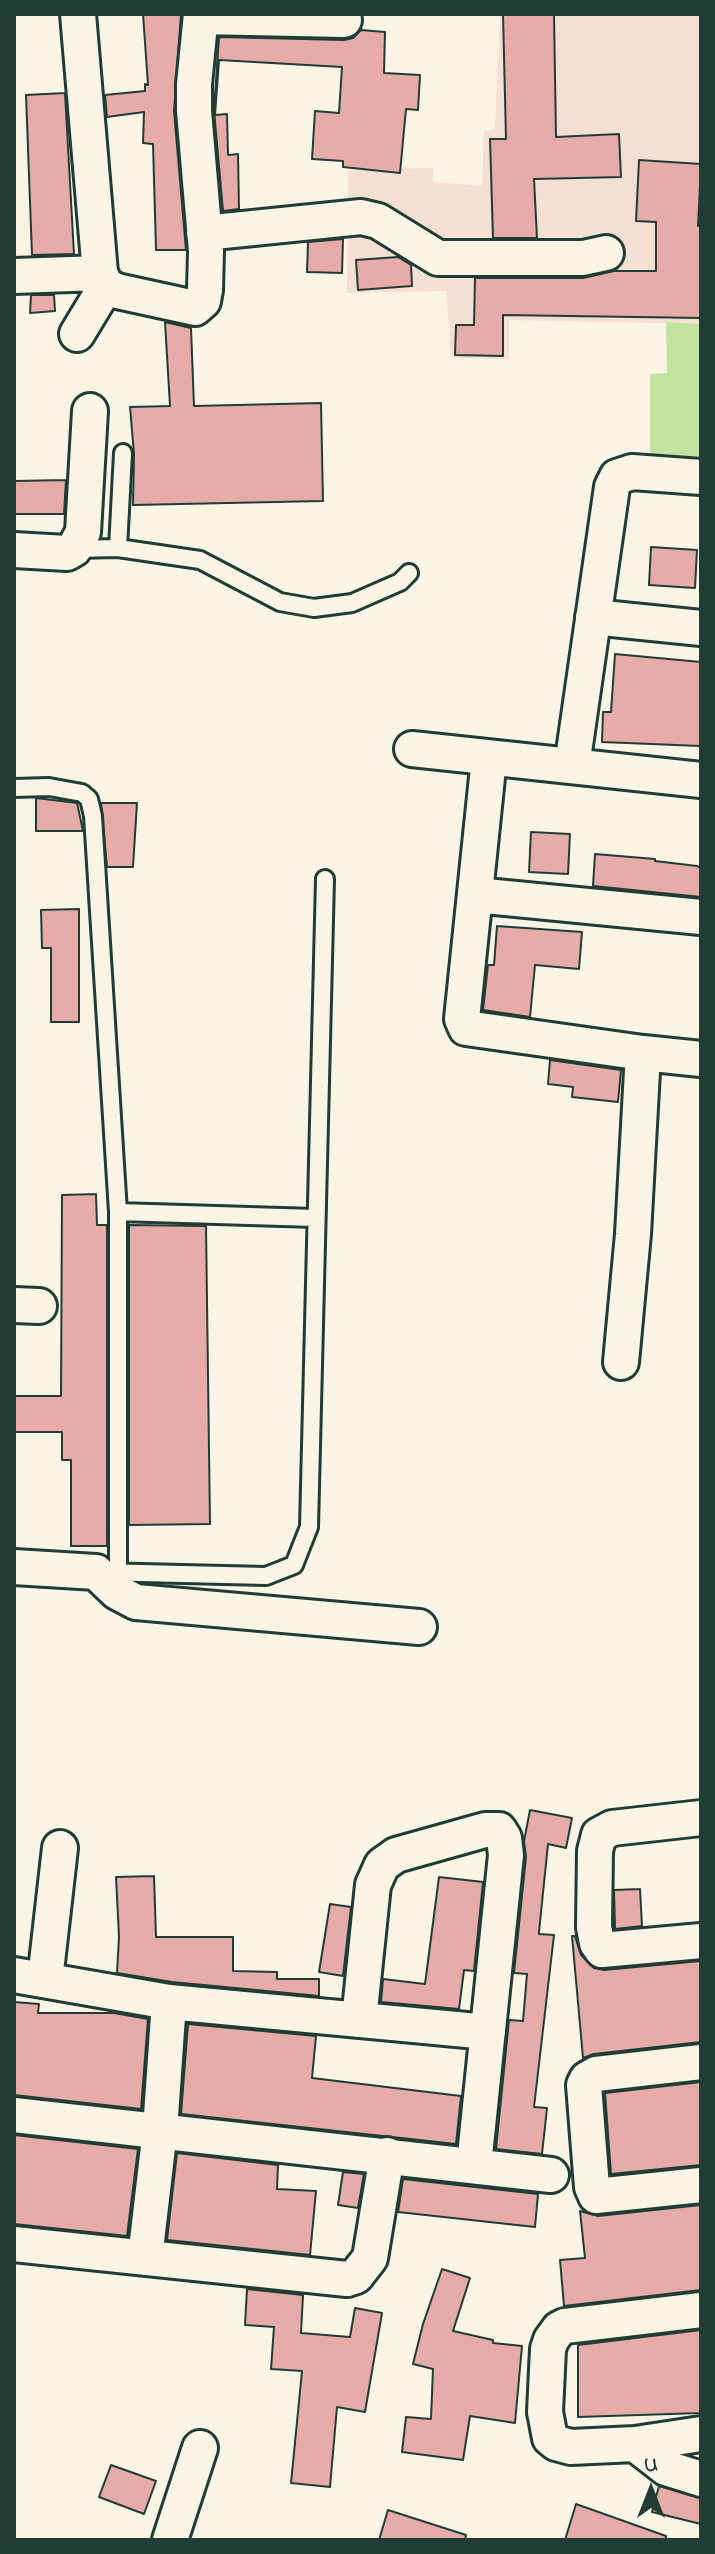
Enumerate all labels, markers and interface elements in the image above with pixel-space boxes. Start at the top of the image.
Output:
north arrow [611,2450,691,2530]
text: U [644,2450,658,2482]

